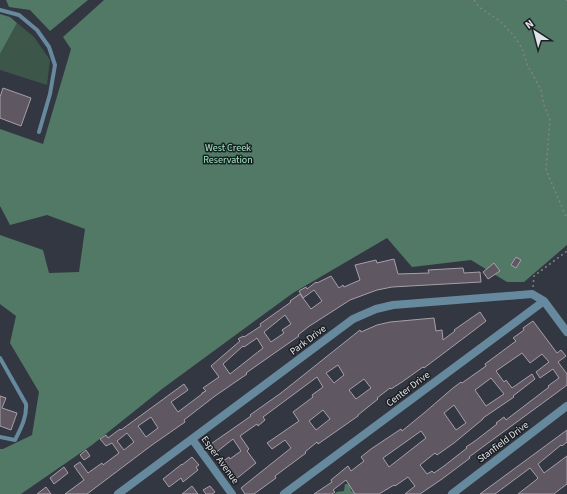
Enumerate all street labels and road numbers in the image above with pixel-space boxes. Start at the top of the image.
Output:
street label: Park Drive [287,322,329,358]
street label: Center Drive [383,368,433,410]
street label: Stanfield Drive [474,418,532,466]
street label: Esper Avenue [198,433,242,487]

